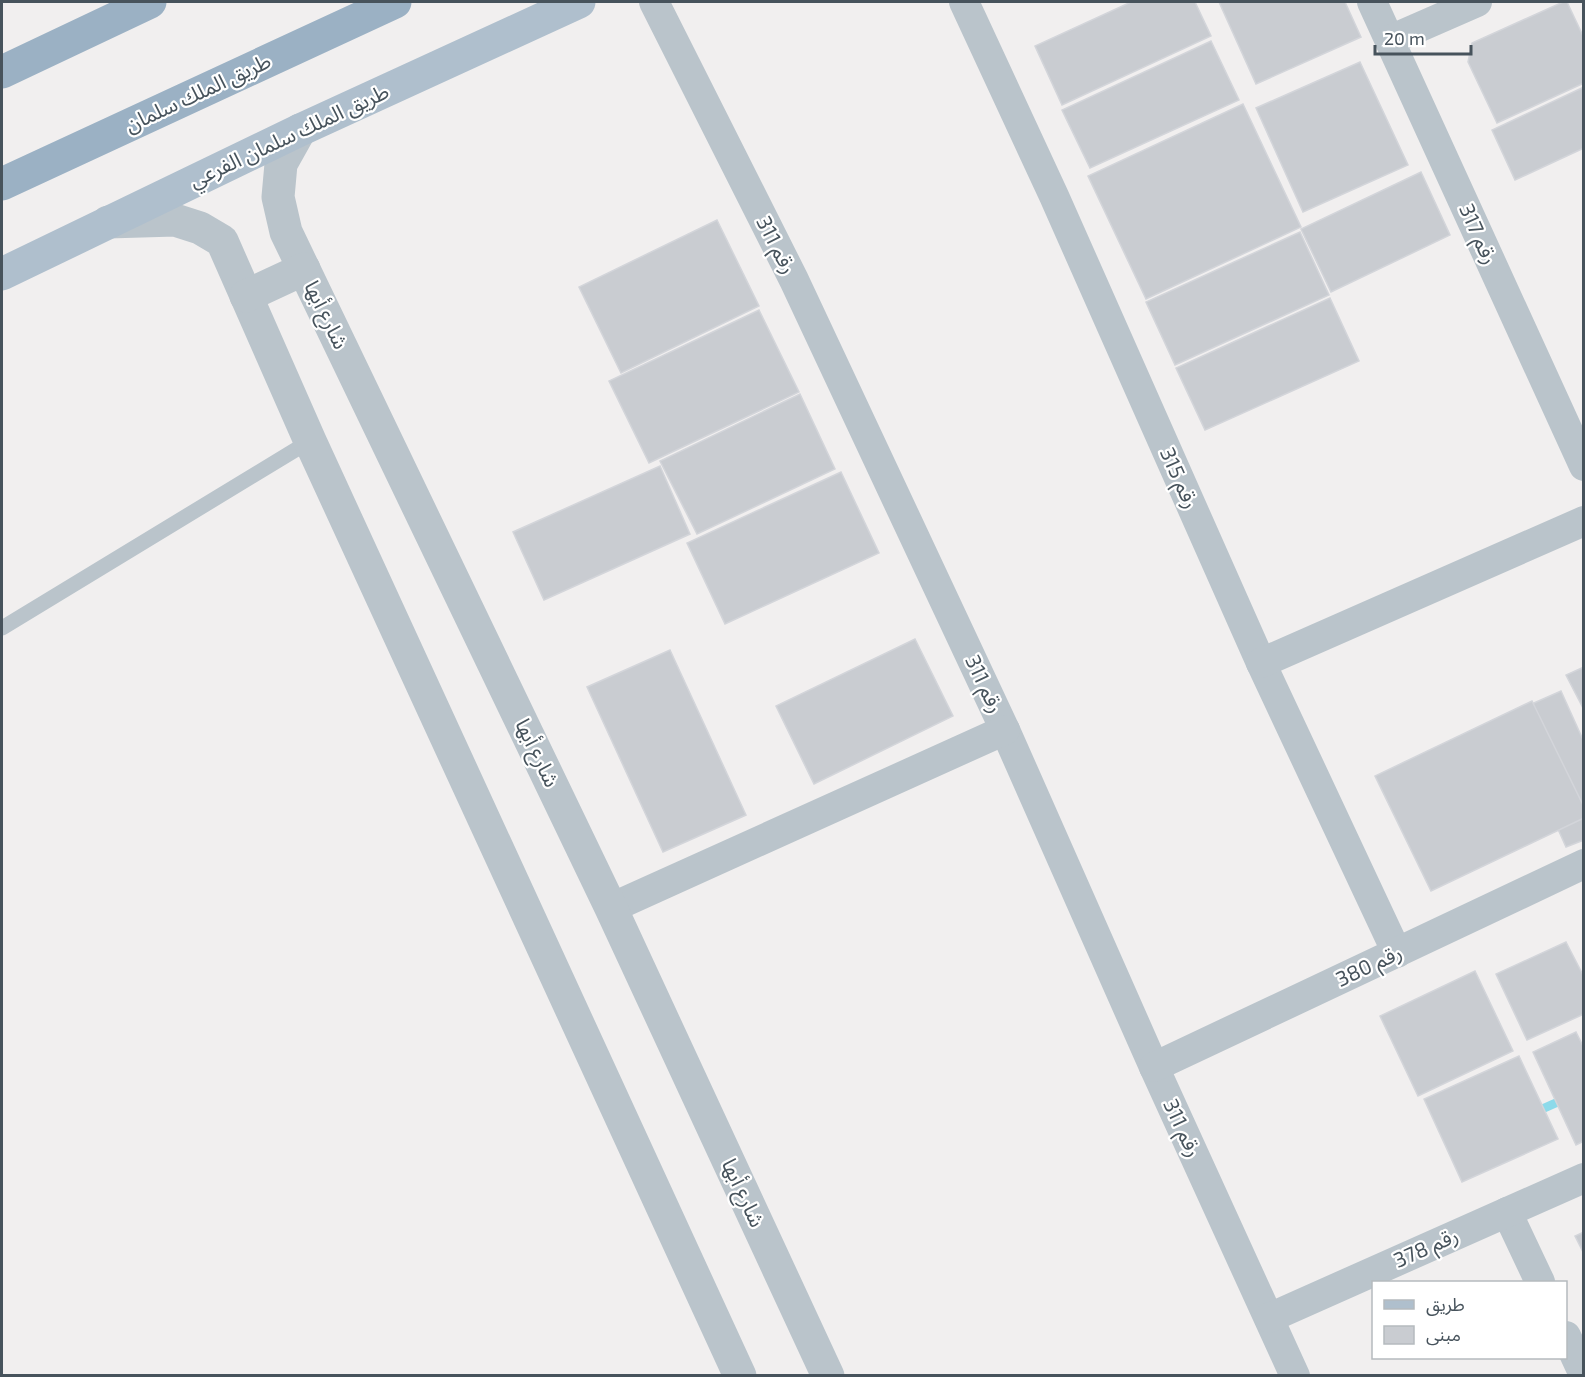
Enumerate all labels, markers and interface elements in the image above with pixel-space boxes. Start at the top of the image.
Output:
scale bar [1375,18,1471,56]
text: 20 m [1384,27,1425,49]
street label: طريق الملك سلمان [120,47,275,138]
street label: طريق الملك سلمان الفرعي [185,77,394,196]
street label: رقم 317 [1451,199,1504,269]
street label: رقم 311 [749,211,802,279]
street label: شارع أبها [297,276,355,354]
street label: رقم 315 [1152,443,1205,513]
street label: رقم 311 [957,650,1010,718]
street label: شارع أبها [508,714,566,792]
street label: رقم 380 [1331,939,1407,994]
street label: رقم 311 [1155,1094,1208,1162]
street label: شارع أبها [714,1154,771,1232]
street label: رقم 378 [1389,1221,1463,1276]
legend [1372,1281,1567,1359]
text: طريق [1426,1293,1465,1316]
text: مبنى [1426,1323,1461,1346]

